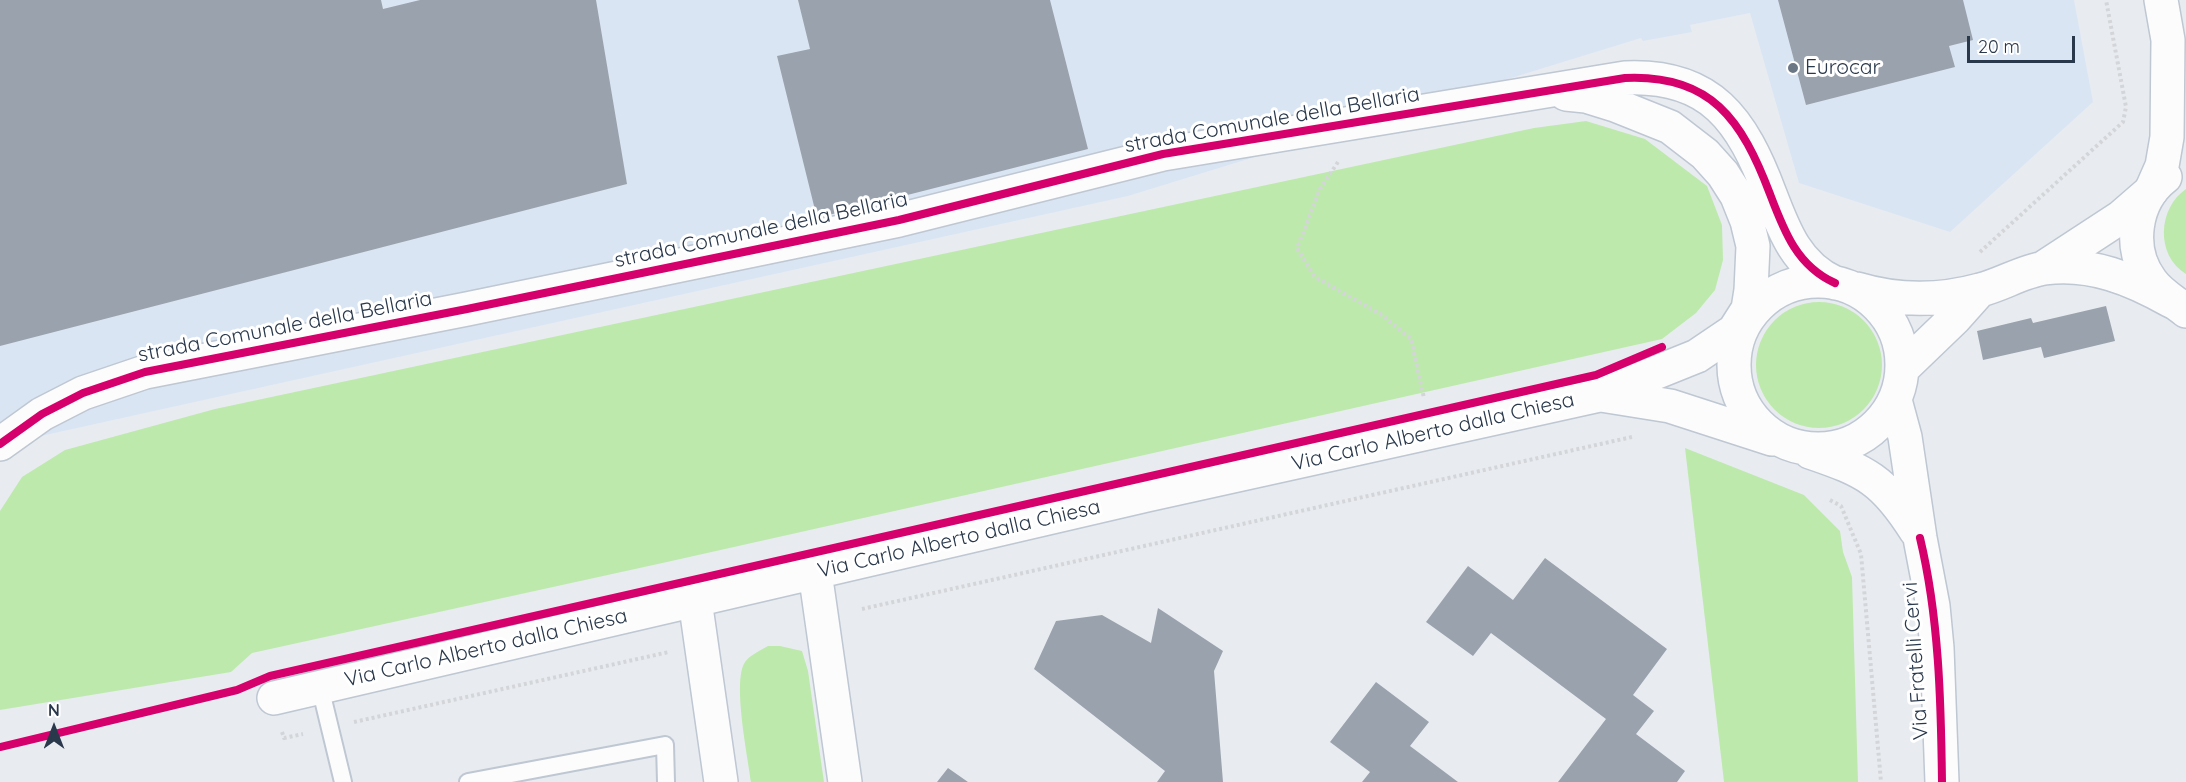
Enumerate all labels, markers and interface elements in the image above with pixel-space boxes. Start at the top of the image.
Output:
scale bar [1970,24,2078,62]
text: 20 m [1978,35,2020,58]
place label: Eurocar [1805,55,1881,81]
marker: Eurocar [1786,61,1800,75]
street label: strada Comunale della Bellaria [1122,82,1422,158]
street label: strada Comunale della Bellaria [612,187,910,273]
street label: strada Comunale della Bellaria [136,286,434,368]
street label: Via Carlo Alberto dalla Chiesa [1289,387,1577,477]
street label: Via Carlo Alberto dalla Chiesa [815,494,1103,584]
street label: Via Fratelli Cervi [1898,581,1934,741]
street label: Via Carlo Alberto dalla Chiesa [342,603,630,693]
north arrow [24,698,84,758]
text: N [48,700,60,720]

